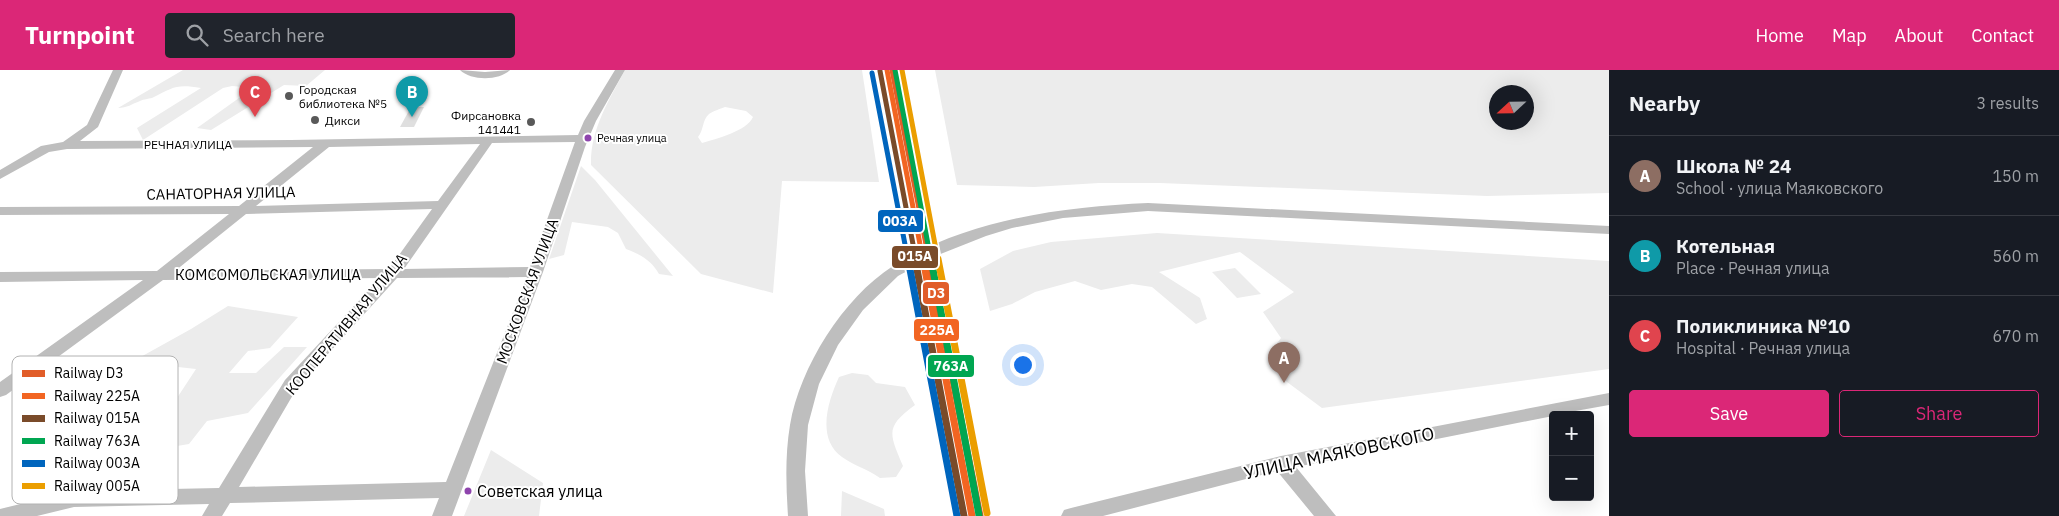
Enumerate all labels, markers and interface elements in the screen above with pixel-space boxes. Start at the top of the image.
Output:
search box [165,13,515,58]
text: Turnpoint [25,19,135,51]
icon: search [183,21,211,49]
text: Search here [223,23,325,47]
text: Home [1756,24,1804,47]
text: Map [1832,24,1867,47]
text: About [1895,24,1943,47]
text: Contact [1971,24,2034,47]
pin: C [239,76,271,117]
pin: B [396,76,428,117]
place label: Городская библиотека №5 [299,82,387,111]
north arrow [1489,85,1534,130]
text: Nearby [1629,89,1700,117]
marker: Городская библиотека №5 [283,90,295,102]
text: 3 results [1976,93,2039,113]
place label: Фирсановка 141441 [451,108,522,137]
place label: Дикси [325,113,360,128]
marker: Дикси [309,114,321,126]
marker: Фирсановка 141441 [525,116,537,128]
place label: Речная улица [597,131,667,145]
marker: Речная улица [583,133,593,143]
street label: РЕЧНАЯ УЛИЦА [144,137,232,152]
text: Школа № 24 [1676,154,1791,178]
text: A [1640,166,1650,186]
text: 150 m [1992,166,2039,186]
text: School · улица Маяковского [1676,178,1883,198]
street label: САНАТОРНАЯ УЛИЦА [146,182,296,204]
line badge: 003А [877,209,924,233]
text: 003А [883,212,918,230]
street label: МОСКОВСКАЯ УЛИЦА [492,215,562,366]
text: Котельная [1676,234,1775,258]
line badge: 015А [891,245,939,269]
text: B [1640,246,1650,266]
text: 560 m [1992,246,2039,266]
text: 015А [898,247,933,265]
street label: КООПЕРАТИВНАЯ УЛИЦА [281,249,411,399]
text: Place · Речная улица [1676,258,1829,278]
street label: КОМСОМОЛЬСКАЯ УЛИЦА [175,265,361,284]
line badge: D3 [922,281,950,305]
text: D3 [927,284,945,302]
text: Поликлиника №10 [1676,314,1850,338]
line badge: 225А [913,318,960,342]
text: 225А [920,321,955,339]
text: C [1640,326,1650,346]
text: 670 m [1992,326,2039,346]
text: Hospital · Речная улица [1676,338,1850,358]
pin: A [1268,342,1300,383]
your location [1010,352,1036,378]
line badge: 763А [927,354,975,378]
legend [12,356,178,504]
text: 763А [934,357,969,375]
text: Railway D3 [54,364,124,382]
text: Railway 225А [54,387,140,405]
button: Save [1629,390,1829,437]
button: Share [1839,390,2039,437]
text: Railway 015А [54,409,140,427]
map controls [1549,411,1594,501]
button: + [1549,411,1594,456]
street label: УЛИЦА МАЯКОВСКОГО [1242,422,1436,484]
text: Railway 763А [54,432,140,450]
text: Railway 003А [54,454,140,472]
button: − [1549,456,1594,501]
text: Railway 005А [54,477,140,495]
place label: Советская улица [477,481,603,501]
marker: Советская улица [463,486,473,496]

